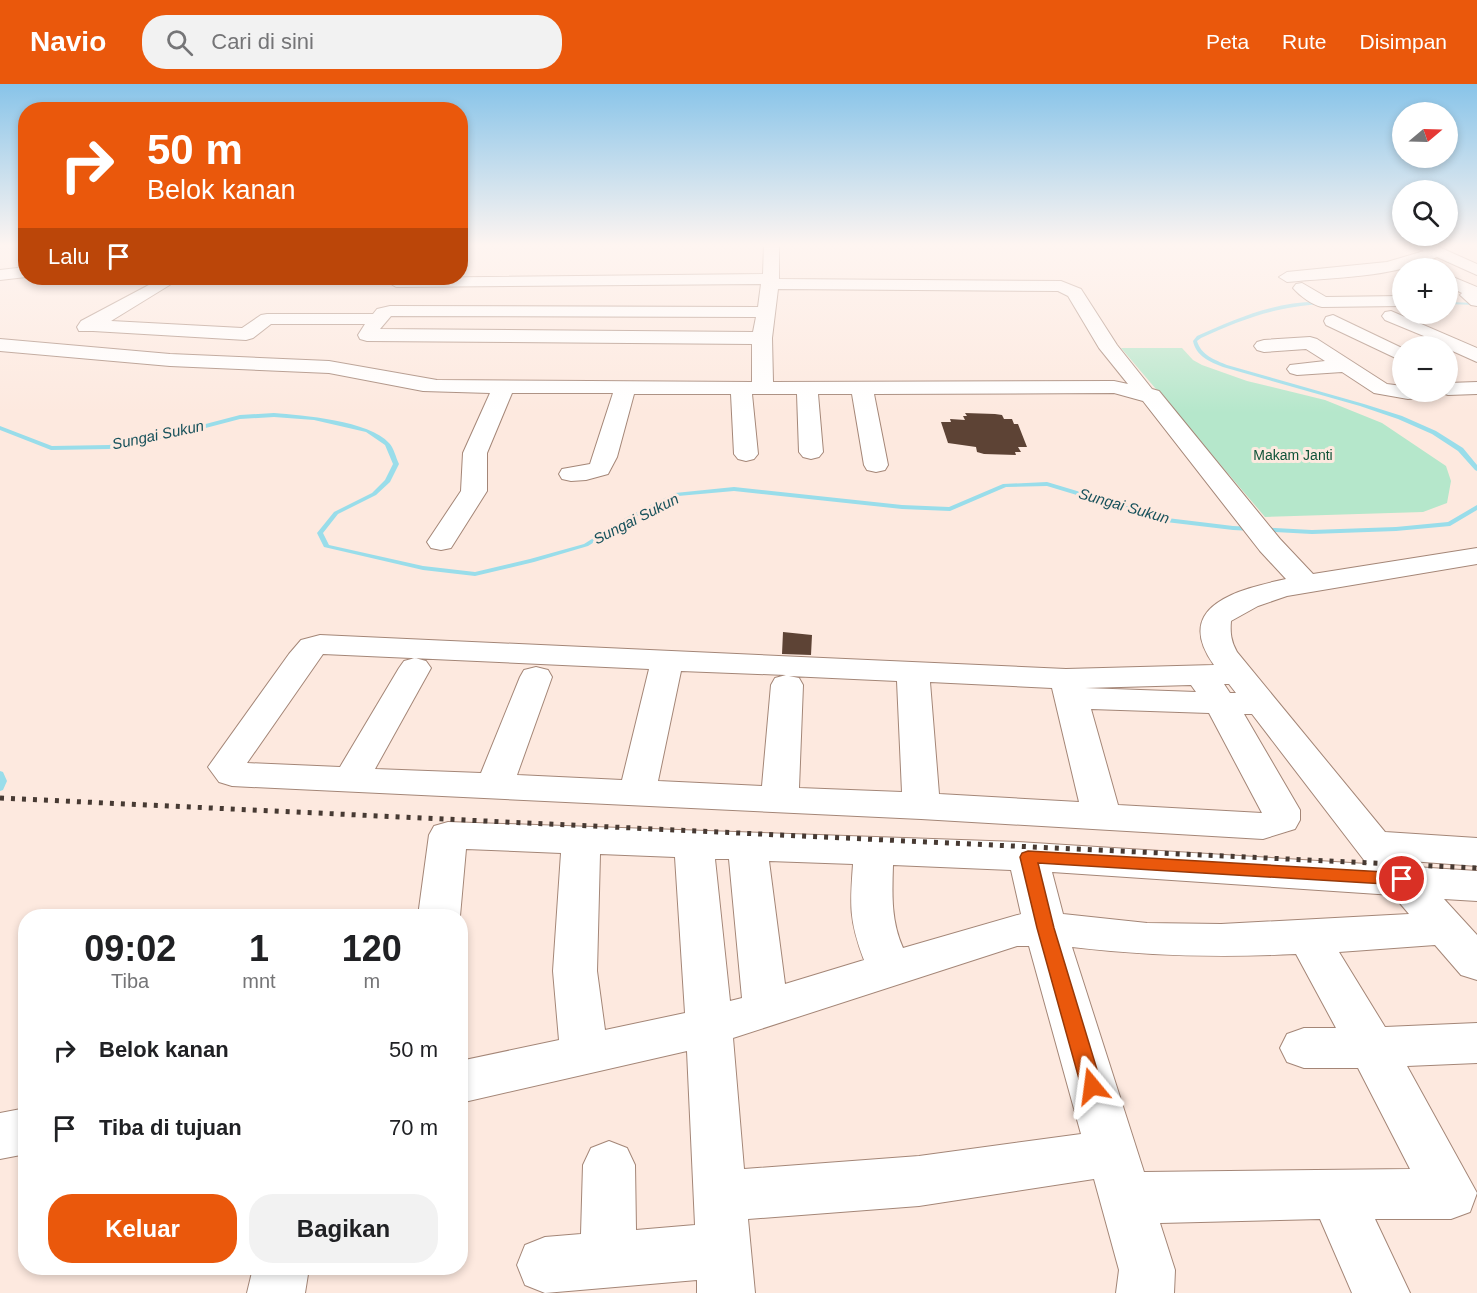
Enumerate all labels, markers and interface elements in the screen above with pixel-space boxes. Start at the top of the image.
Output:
search box [142,15,562,69]
text: Navio [30,26,106,57]
icon: search [163,26,196,59]
text: Cari di sini [211,29,314,54]
text: Peta [1206,30,1249,53]
text: Rute [1282,30,1326,53]
text: Disimpan [1359,30,1447,53]
north arrow [1392,102,1458,168]
map controls [1392,102,1458,402]
icon: right [48,126,126,204]
text: 50 m [147,126,243,173]
text: Belok kanan [147,175,296,205]
button: search [1392,180,1458,246]
icon: arrive [102,240,135,273]
text: Lalu [48,244,90,269]
button: + [1392,258,1458,324]
button: − [1392,336,1458,402]
water label: Sungai Sukun [110,416,205,453]
park label: Makam Janti [1253,447,1333,463]
water label: Sungai Sukun [1077,484,1171,527]
water label: Sungai Sukun [590,490,681,547]
pin [1376,853,1427,904]
icon: arrive [1385,862,1418,895]
text: 09:02 [84,928,176,969]
text: 1 [249,928,269,969]
text: 120 [342,928,402,969]
text: Tiba [111,970,149,992]
text: mnt [242,970,276,992]
text: m [364,970,380,992]
icon: right [48,1034,81,1067]
text: Belok kanan [99,1037,229,1062]
text: 50 m [389,1037,438,1062]
position arrow [1060,1054,1124,1118]
icon: arrive [48,1112,81,1145]
text: Tiba di tujuan [99,1115,242,1140]
text: 70 m [389,1115,438,1140]
button: Keluar [48,1194,237,1263]
button: Bagikan [249,1194,438,1263]

